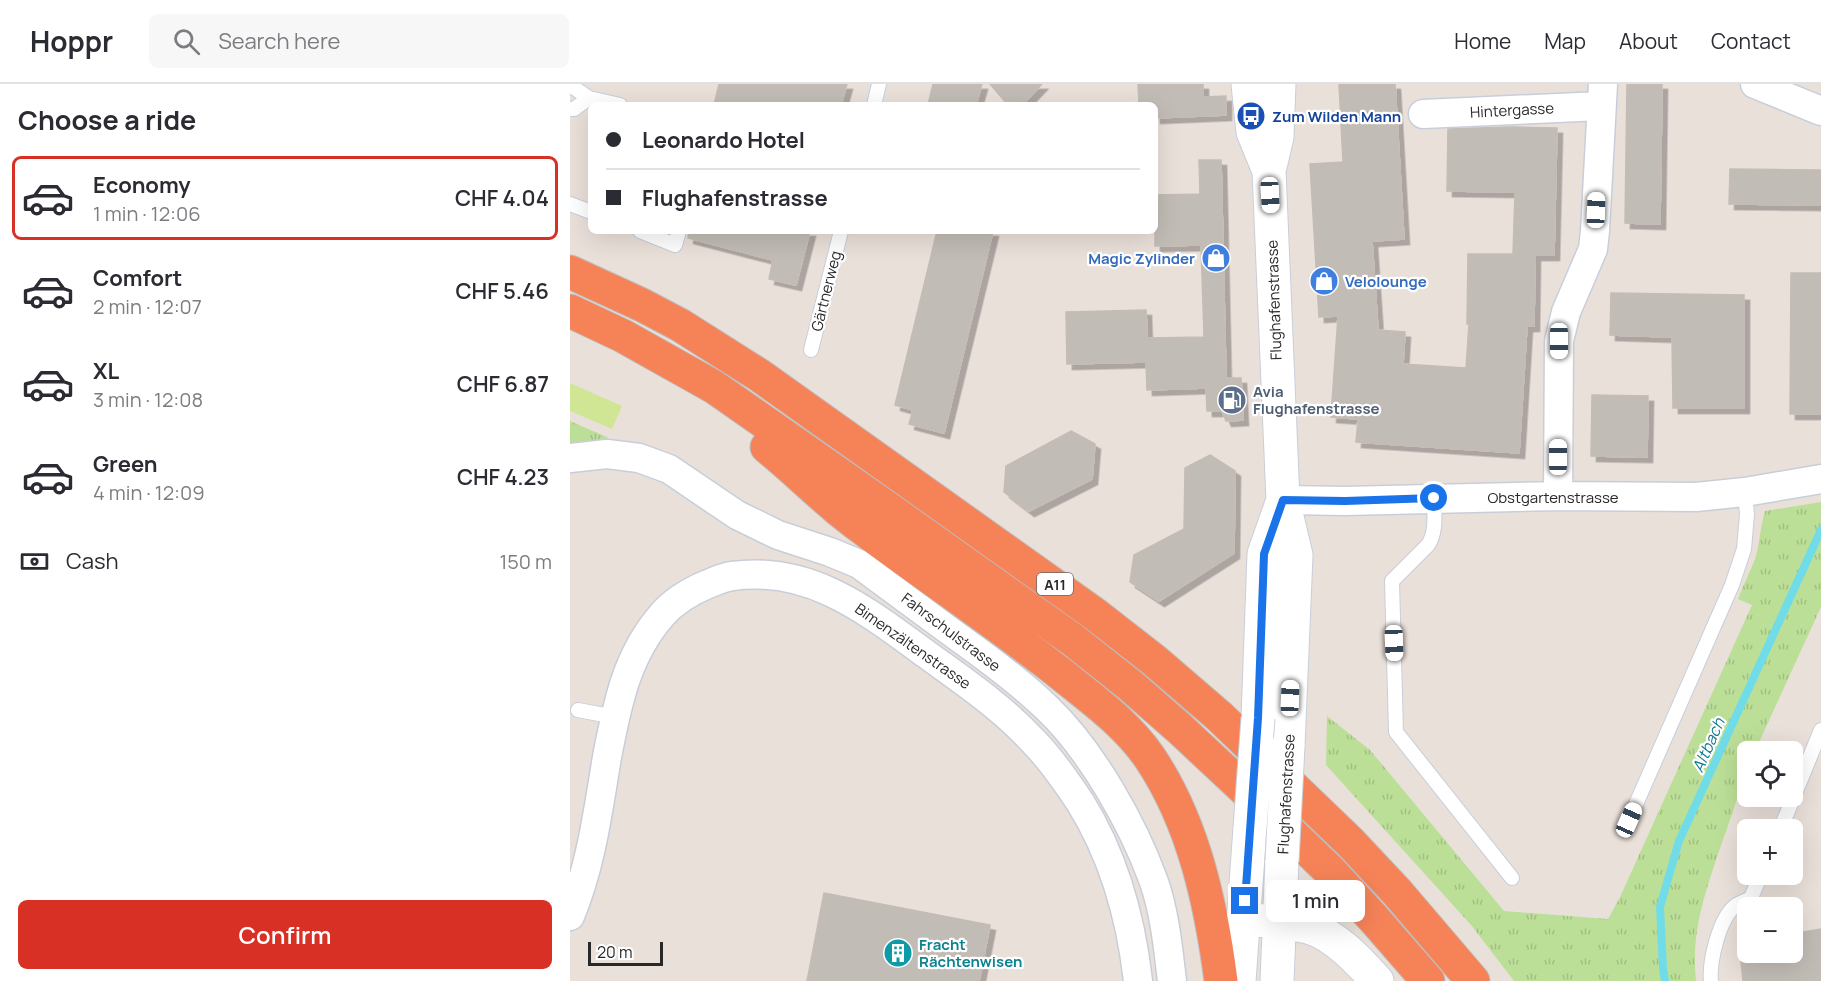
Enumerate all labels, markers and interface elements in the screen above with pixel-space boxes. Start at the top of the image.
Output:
search box [149,14,569,68]
text: Hoppr [30,22,113,60]
icon: search [170,25,203,58]
text: Search here [218,26,340,56]
text: Home [1454,27,1511,55]
text: Map [1544,27,1586,55]
text: About [1619,27,1678,55]
text: Contact [1711,27,1791,55]
street label: Hintergasse [1470,97,1555,123]
bus stop icon: Zum Wilden Mann [1235,100,1267,132]
text: Choose a ride [18,101,196,138]
place label: Zum Wilden Mann [1272,106,1401,127]
text: Leonardo Hotel [642,125,805,155]
text: Economy [93,170,191,200]
icon: car [21,171,75,225]
car [1260,177,1280,213]
text: CHF 4.04 [455,183,549,213]
text: Flughafenstrasse [642,183,828,213]
car [1586,192,1606,228]
text: 1 min · 12:06 [93,200,201,227]
street label: Flughafenstrasse [1261,239,1287,361]
shop icon: Magic Zylinder [1200,242,1232,274]
place label: Magic Zylinder [1088,248,1195,269]
street label: Gärtnerweg [806,249,846,333]
text: Comfort [93,263,182,293]
icon: car [21,264,75,318]
shop icon: Velolounge [1308,265,1340,297]
place label: Velolounge [1345,271,1427,292]
text: CHF 5.46 [455,276,549,306]
text: 2 min · 12:07 [93,293,202,320]
car [1550,323,1568,359]
text: XL [93,356,119,386]
icon: car [21,357,75,411]
text: CHF 6.87 [457,369,549,399]
place label: Avia Flughafenstrasse [1253,381,1380,419]
fuel station icon: Avia Flughafenstrasse [1216,384,1248,416]
text: 3 min · 12:08 [93,386,203,413]
car [1549,439,1567,475]
text: Green [93,449,158,479]
icon: car [21,450,75,504]
text: CHF 4.23 [457,462,549,492]
text: 4 min · 12:09 [93,479,205,506]
route start [1420,484,1447,511]
street label: Obstgartenstrasse [1487,487,1619,508]
icon: cash [18,545,51,578]
text: Cash [66,546,119,576]
text: 150 m [499,548,552,575]
road number: A11 [1037,573,1073,595]
street label: Fahrschulstrasse [897,588,1005,676]
street label: Bimenzältenstrasse [851,598,975,694]
car [1384,625,1404,661]
car [1280,680,1300,716]
water label: Altbach [1686,714,1730,776]
street label: Flughafenstrasse [1272,733,1300,855]
map controls [1737,741,1803,963]
button: locate [1737,741,1803,807]
car [1613,800,1645,840]
button: + [1737,819,1803,885]
callout: 1 min [1266,880,1365,922]
route end [1231,887,1258,914]
text: 1 min [1292,887,1339,914]
button: − [1737,897,1803,963]
button: Confirm [18,900,552,969]
place label: Fracht Rächtenwisen [919,934,1022,972]
building icon: Fracht Rächtenwisen [882,937,914,969]
scale bar [588,939,663,966]
text: 20 m [597,941,633,963]

